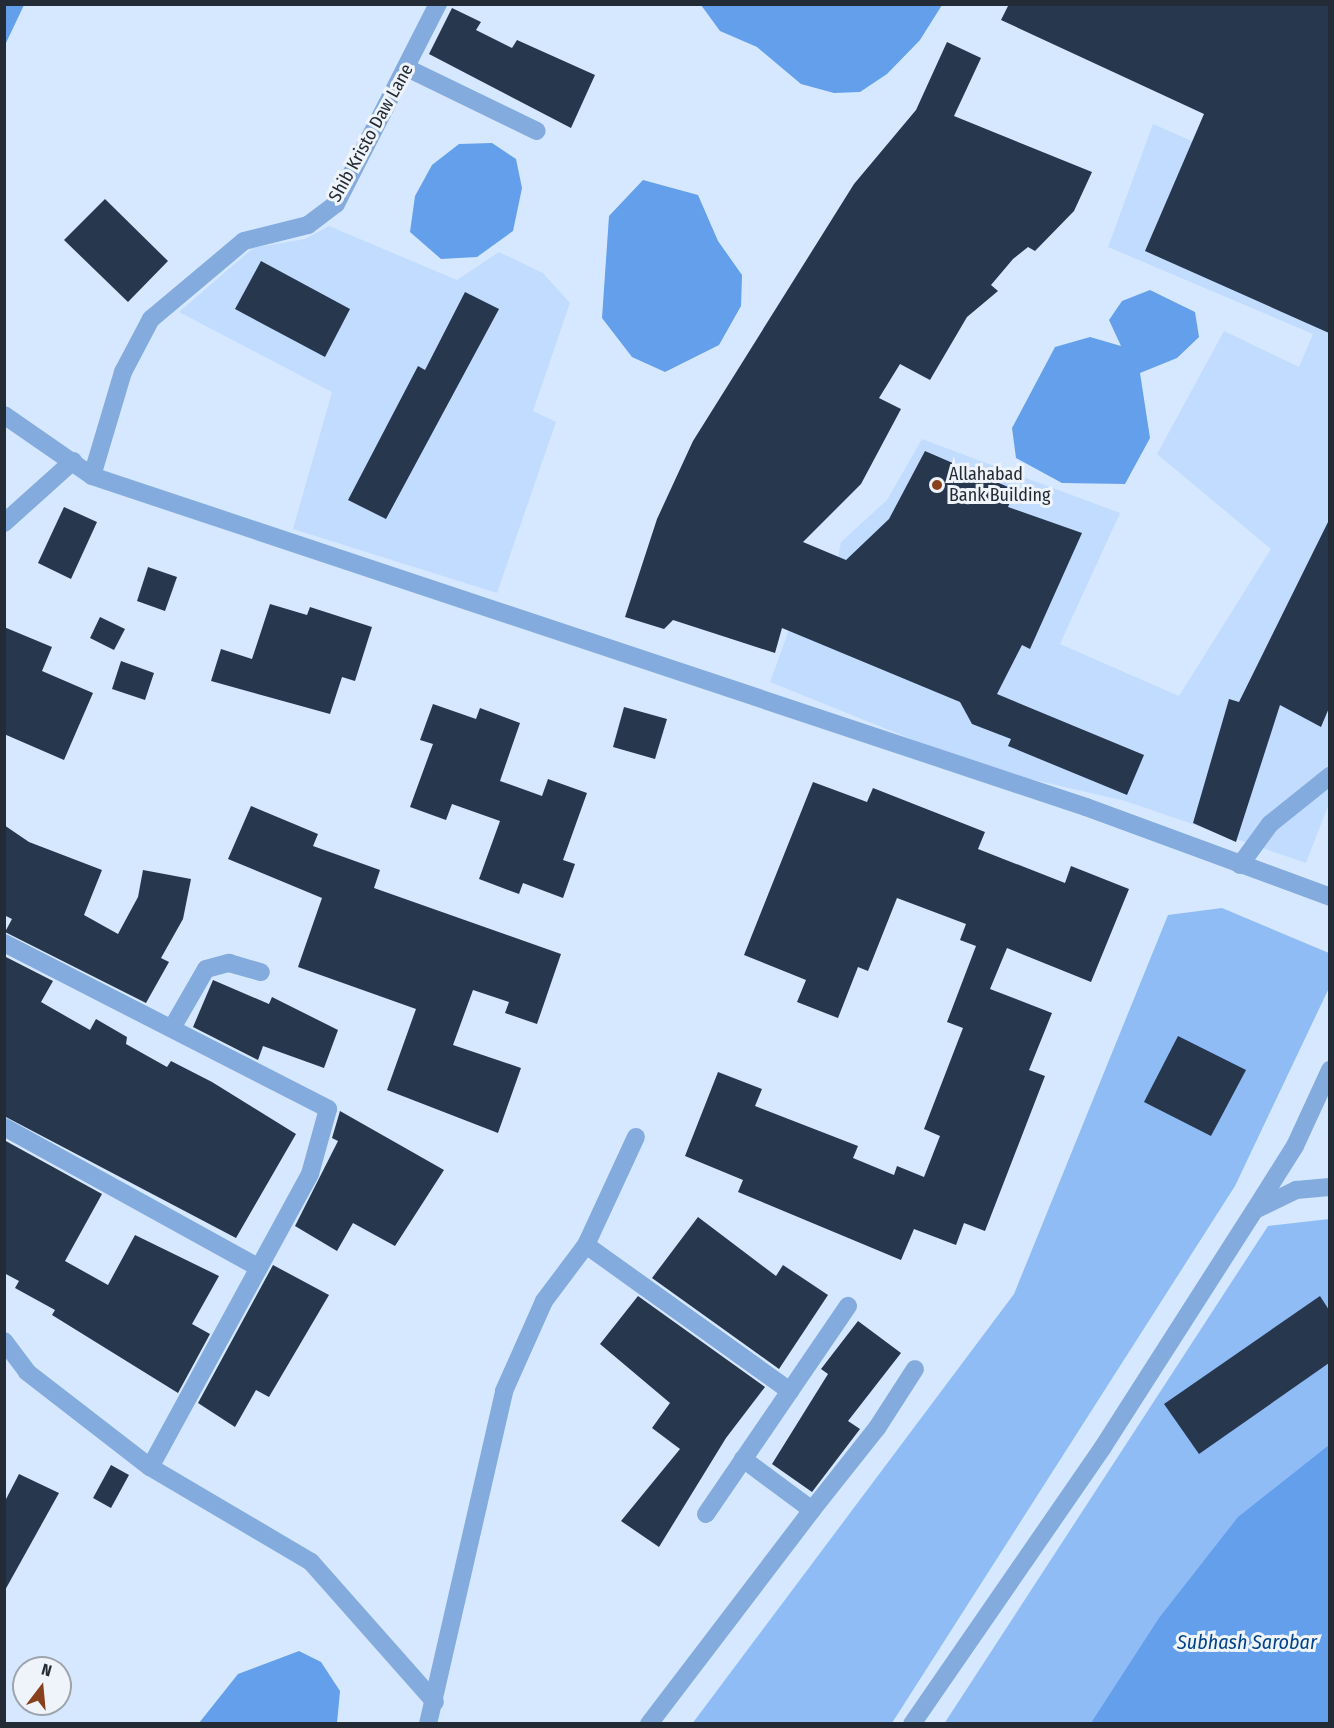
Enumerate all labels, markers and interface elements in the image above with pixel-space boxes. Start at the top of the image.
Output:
street label: Shib Kristo Daw Lane [324,60,418,206]
place label: Allahabad Bank Building [949,464,1050,506]
marker: Allahabad Bank Building [930,478,944,492]
water label: Subhash Sarobar [1177,1630,1317,1654]
north arrow [12,1656,72,1716]
text: N [39,1660,54,1681]

